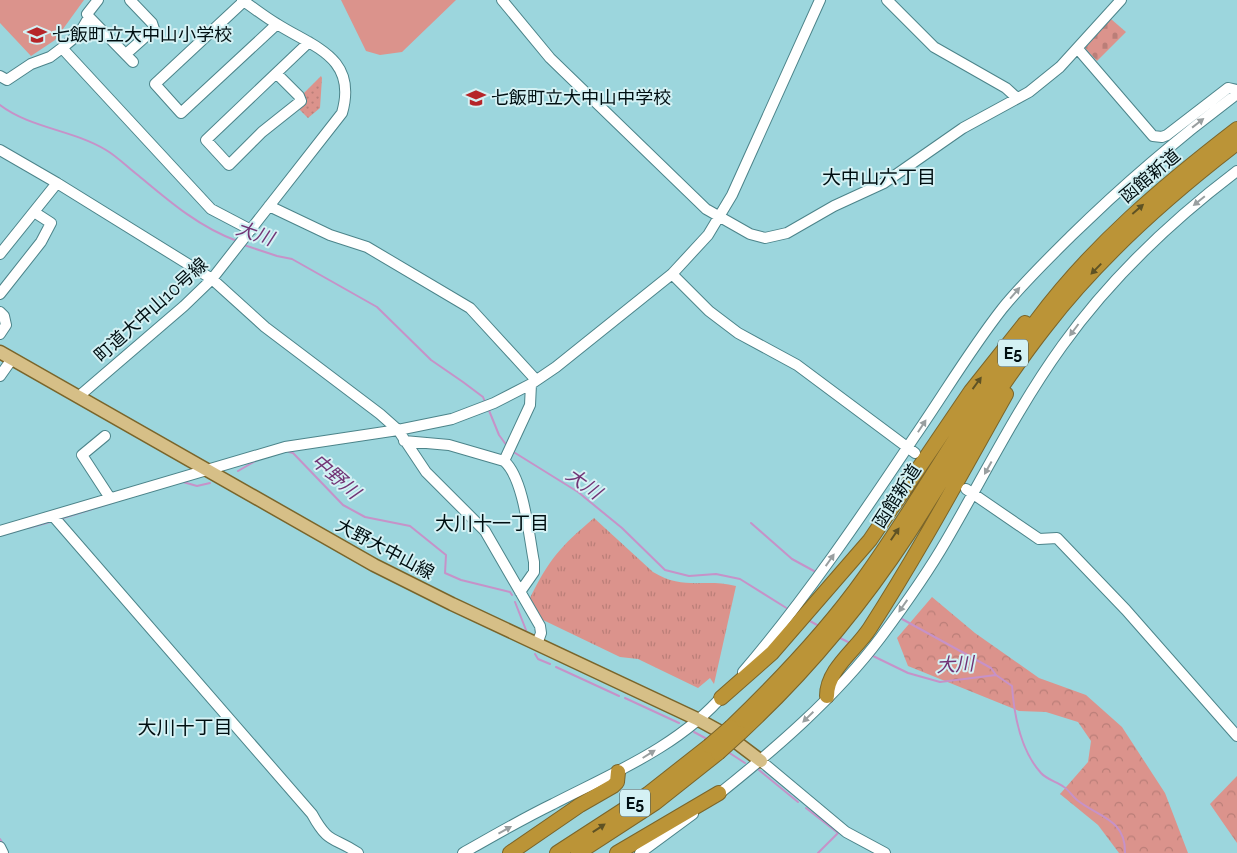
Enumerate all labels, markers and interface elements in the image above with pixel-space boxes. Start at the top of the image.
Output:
school or university icon: 七飯町立大中山小学校 [26,24,48,46]
place label: 七飯町立大中山小学校 [52,24,232,45]
school or university icon: 七飯町立大中山中学校 [465,87,487,109]
place label: 七飯町立大中山中学校 [491,87,671,108]
one-way arrow [1191,118,1204,129]
street label: 函館新道 [1115,144,1184,207]
district label: 大中山六丁目 [822,166,936,188]
one-way arrow [1192,196,1205,207]
one-way arrow [1132,203,1144,215]
water label: 大川 [233,216,278,250]
street label: 町道大中山10号線 [90,253,211,366]
one-way arrow [1090,262,1102,274]
one-way arrow [1010,287,1021,300]
one-way arrow [1068,323,1079,336]
road number: E5 [998,339,1028,366]
one-way arrow [971,377,982,390]
one-way arrow [917,419,927,433]
water label: 中野川 [307,449,366,504]
street label: 函館新道 [868,460,925,532]
one-way arrow [984,461,992,475]
water label: 大川 [562,463,607,504]
district label: 大川十一丁目 [435,512,549,534]
street label: 大野大中山線 [333,514,438,583]
one-way arrow [890,527,900,541]
one-way arrow [825,553,835,567]
one-way arrow [898,599,908,613]
water label: 大川 [935,652,977,676]
one-way arrow [803,711,815,723]
district label: 大川十丁目 [137,716,233,738]
one-way arrow [642,749,656,759]
road number: E5 [620,790,650,816]
one-way arrow [592,823,605,832]
one-way arrow [499,825,512,834]

